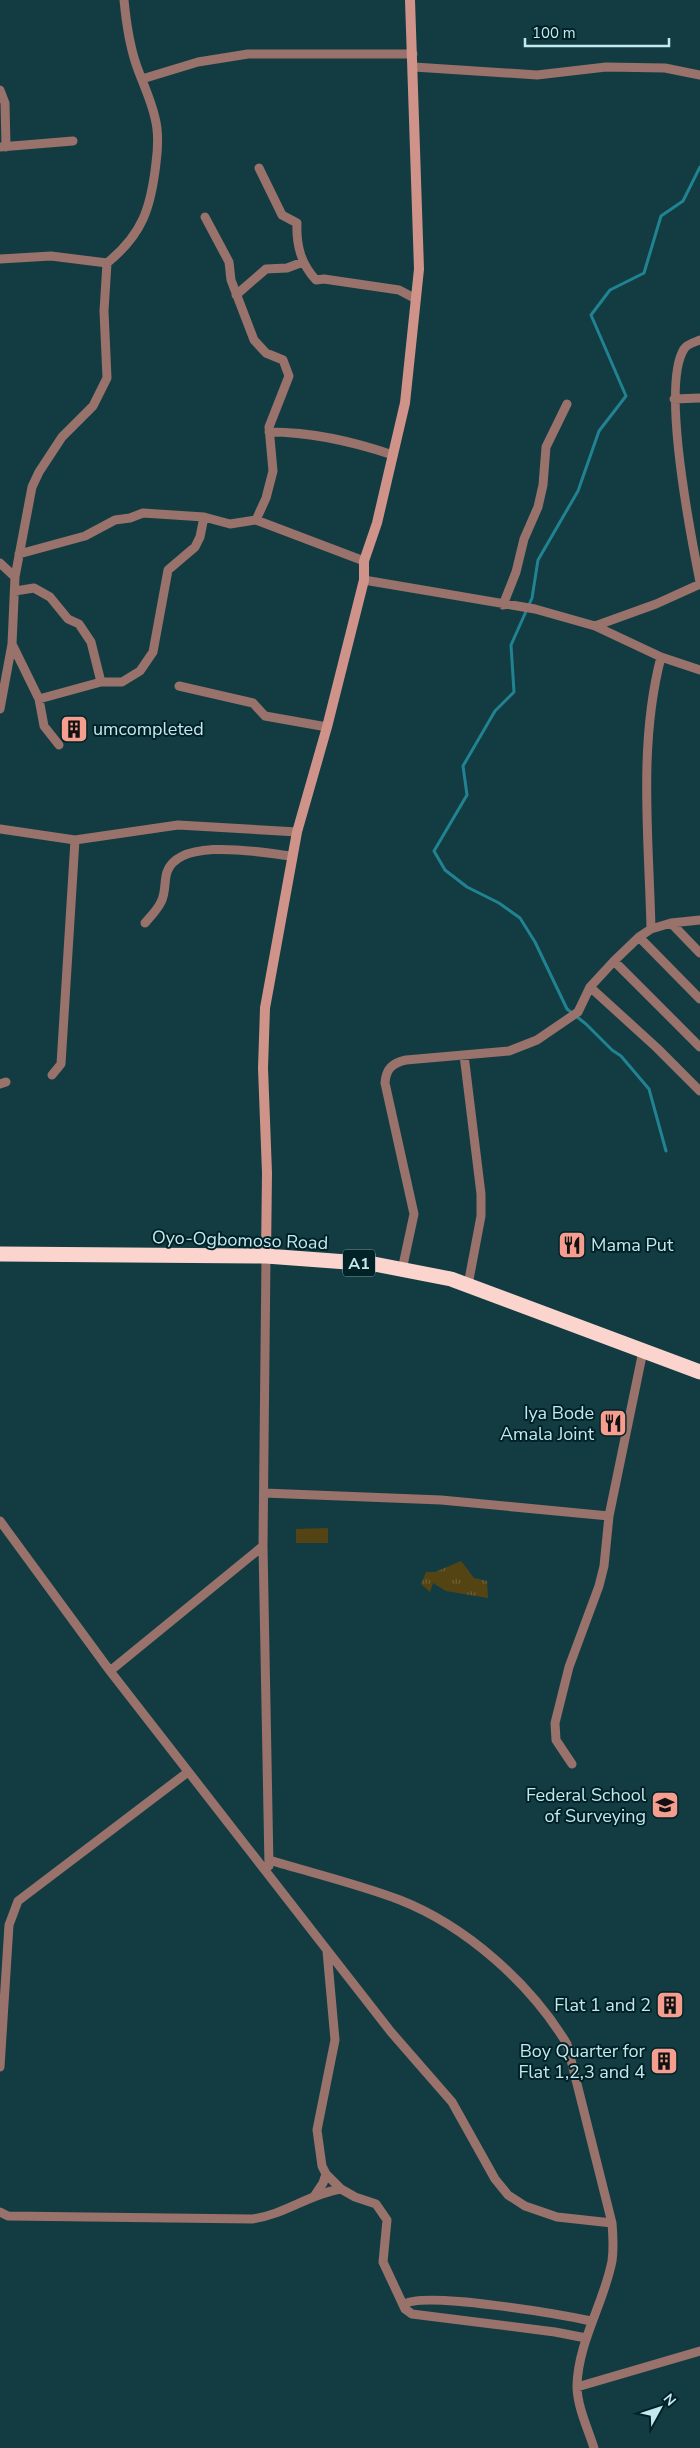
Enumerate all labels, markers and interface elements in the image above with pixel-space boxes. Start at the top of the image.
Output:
scale bar [525,15,669,47]
text: 100 m [532,23,576,43]
building icon: umcompleted [59,714,89,744]
place label: umcompleted [93,717,204,741]
street label: Oyo-Ogbomoso Road [151,1225,329,1255]
restaurant icon: Mama Put [557,1230,587,1260]
place label: Mama Put [591,1233,674,1257]
road number: A1 [343,1250,375,1276]
place label: Iya Bode Amala Joint [500,1401,595,1446]
restaurant icon: Iya Bode Amala Joint [598,1408,628,1438]
place label: Federal School of Surveying [526,1783,647,1828]
school or university icon: Federal School of Surveying [650,1790,680,1820]
building icon: Flat 1 and 2 [655,1990,685,2020]
place label: Flat 1 and 2 [554,1993,651,2017]
place label: Boy Quarter for Flat 1,2,3 and 4 [518,2039,646,2084]
building icon: Boy Quarter for Flat 1,2,3 and 4 [649,2046,679,2076]
north arrow [635,2383,685,2433]
text: N [659,2390,680,2410]

